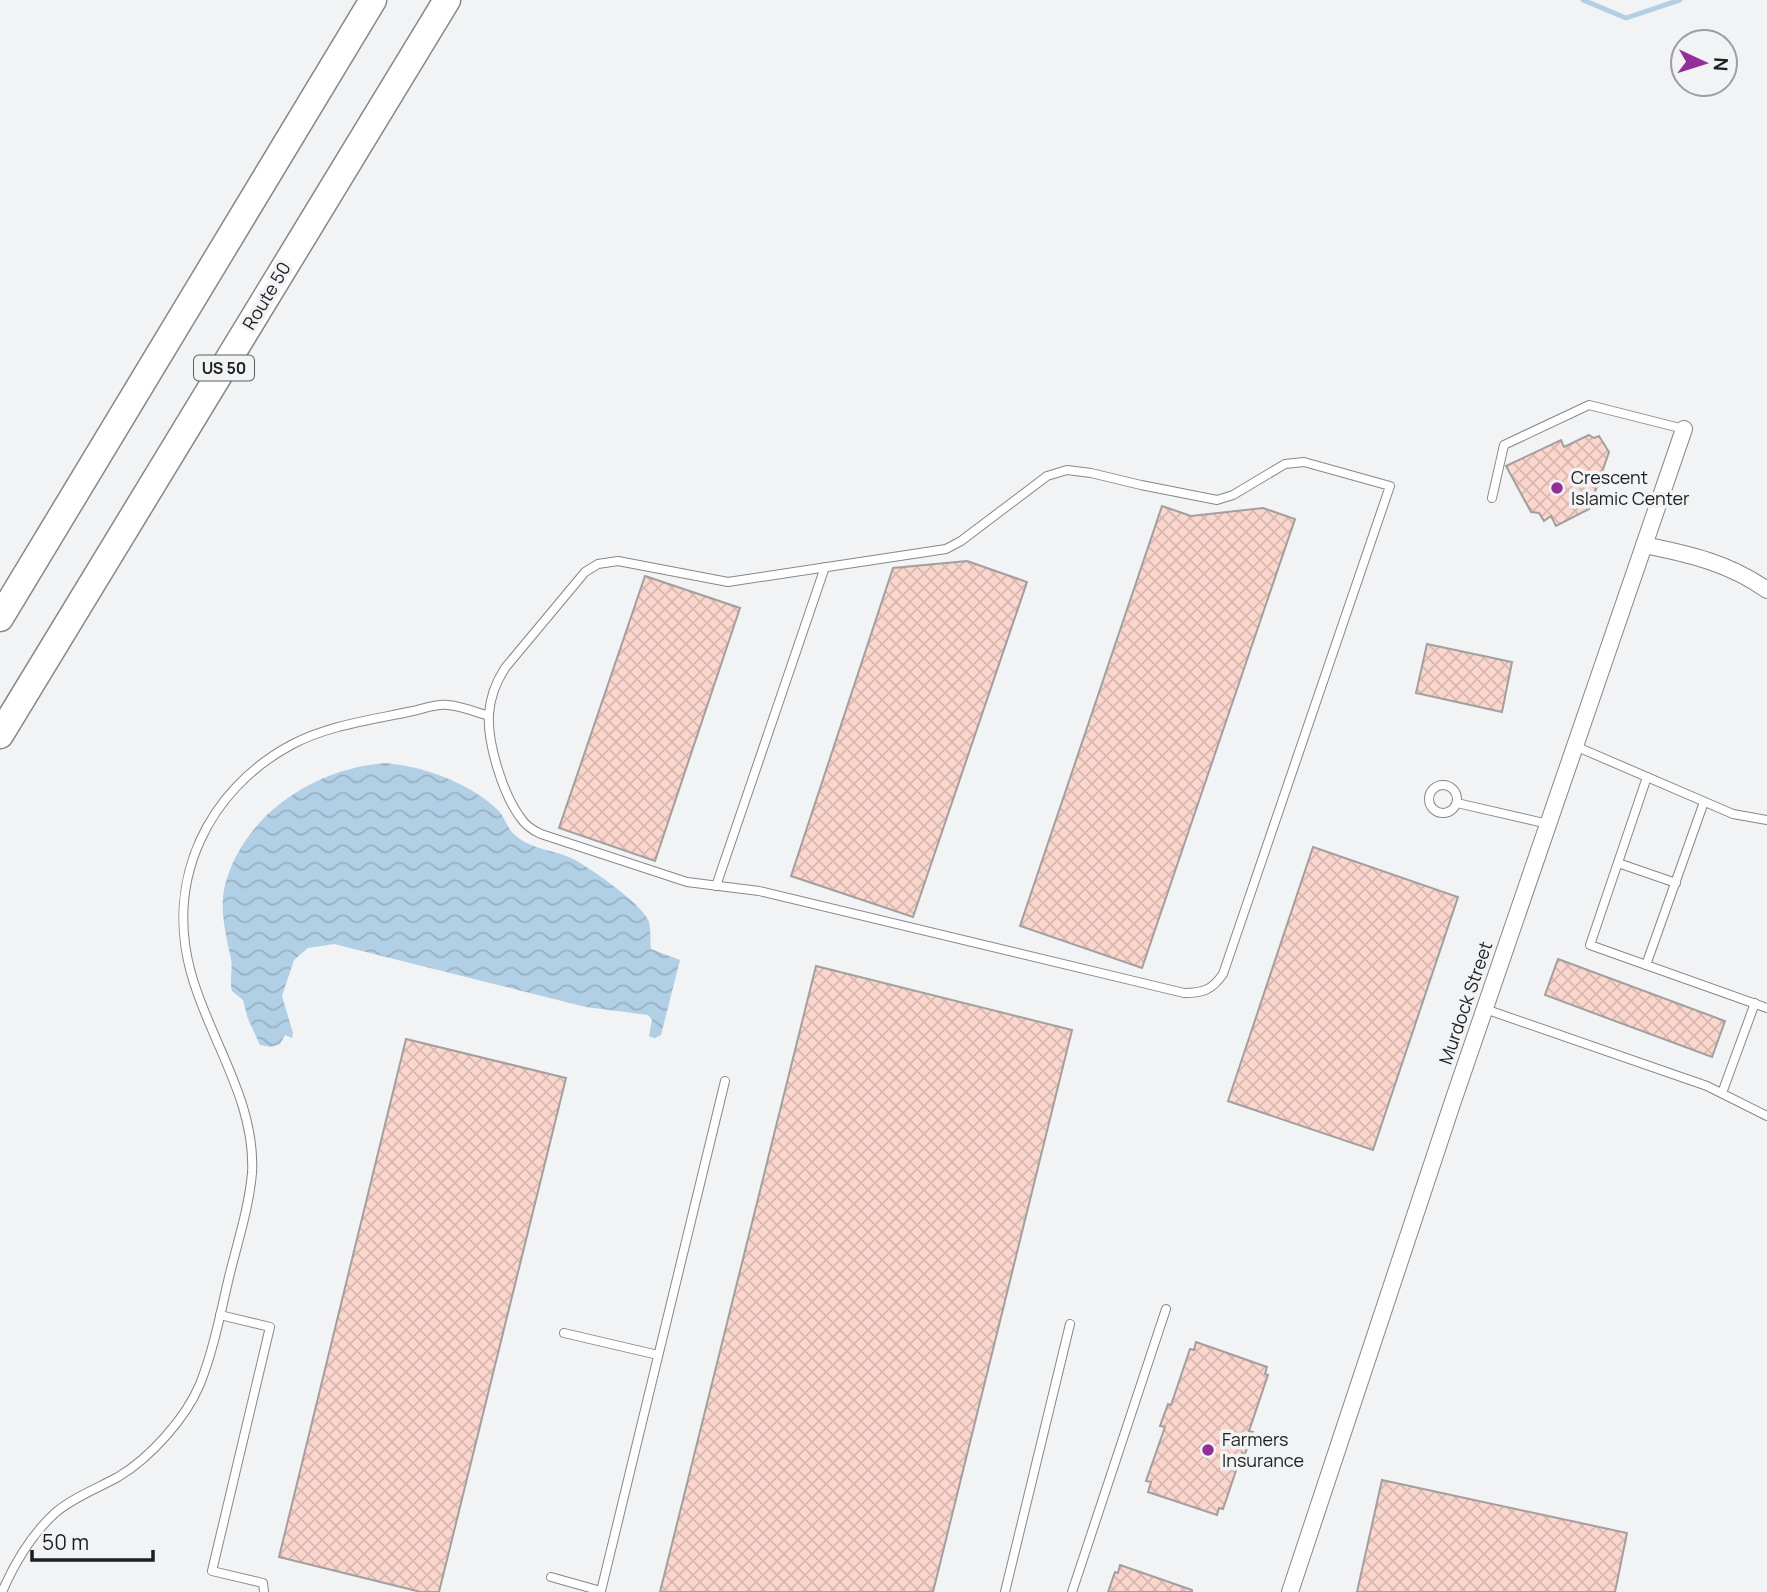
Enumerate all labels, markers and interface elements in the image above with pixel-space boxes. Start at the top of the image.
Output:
north arrow [1669,28,1739,98]
text: N [1708,56,1734,72]
street label: Route 50 [237,257,296,334]
road number: US 50 [194,356,254,380]
place label: Crescent Islamic Center [1571,465,1690,510]
marker: Crescent Islamic Center [1549,480,1565,496]
street label: Murdock Street [1433,938,1497,1067]
place label: Farmers Insurance [1222,1427,1304,1472]
marker: Farmers Insurance [1200,1442,1216,1458]
scale bar [32,1518,152,1562]
text: 50 m [42,1528,89,1556]

